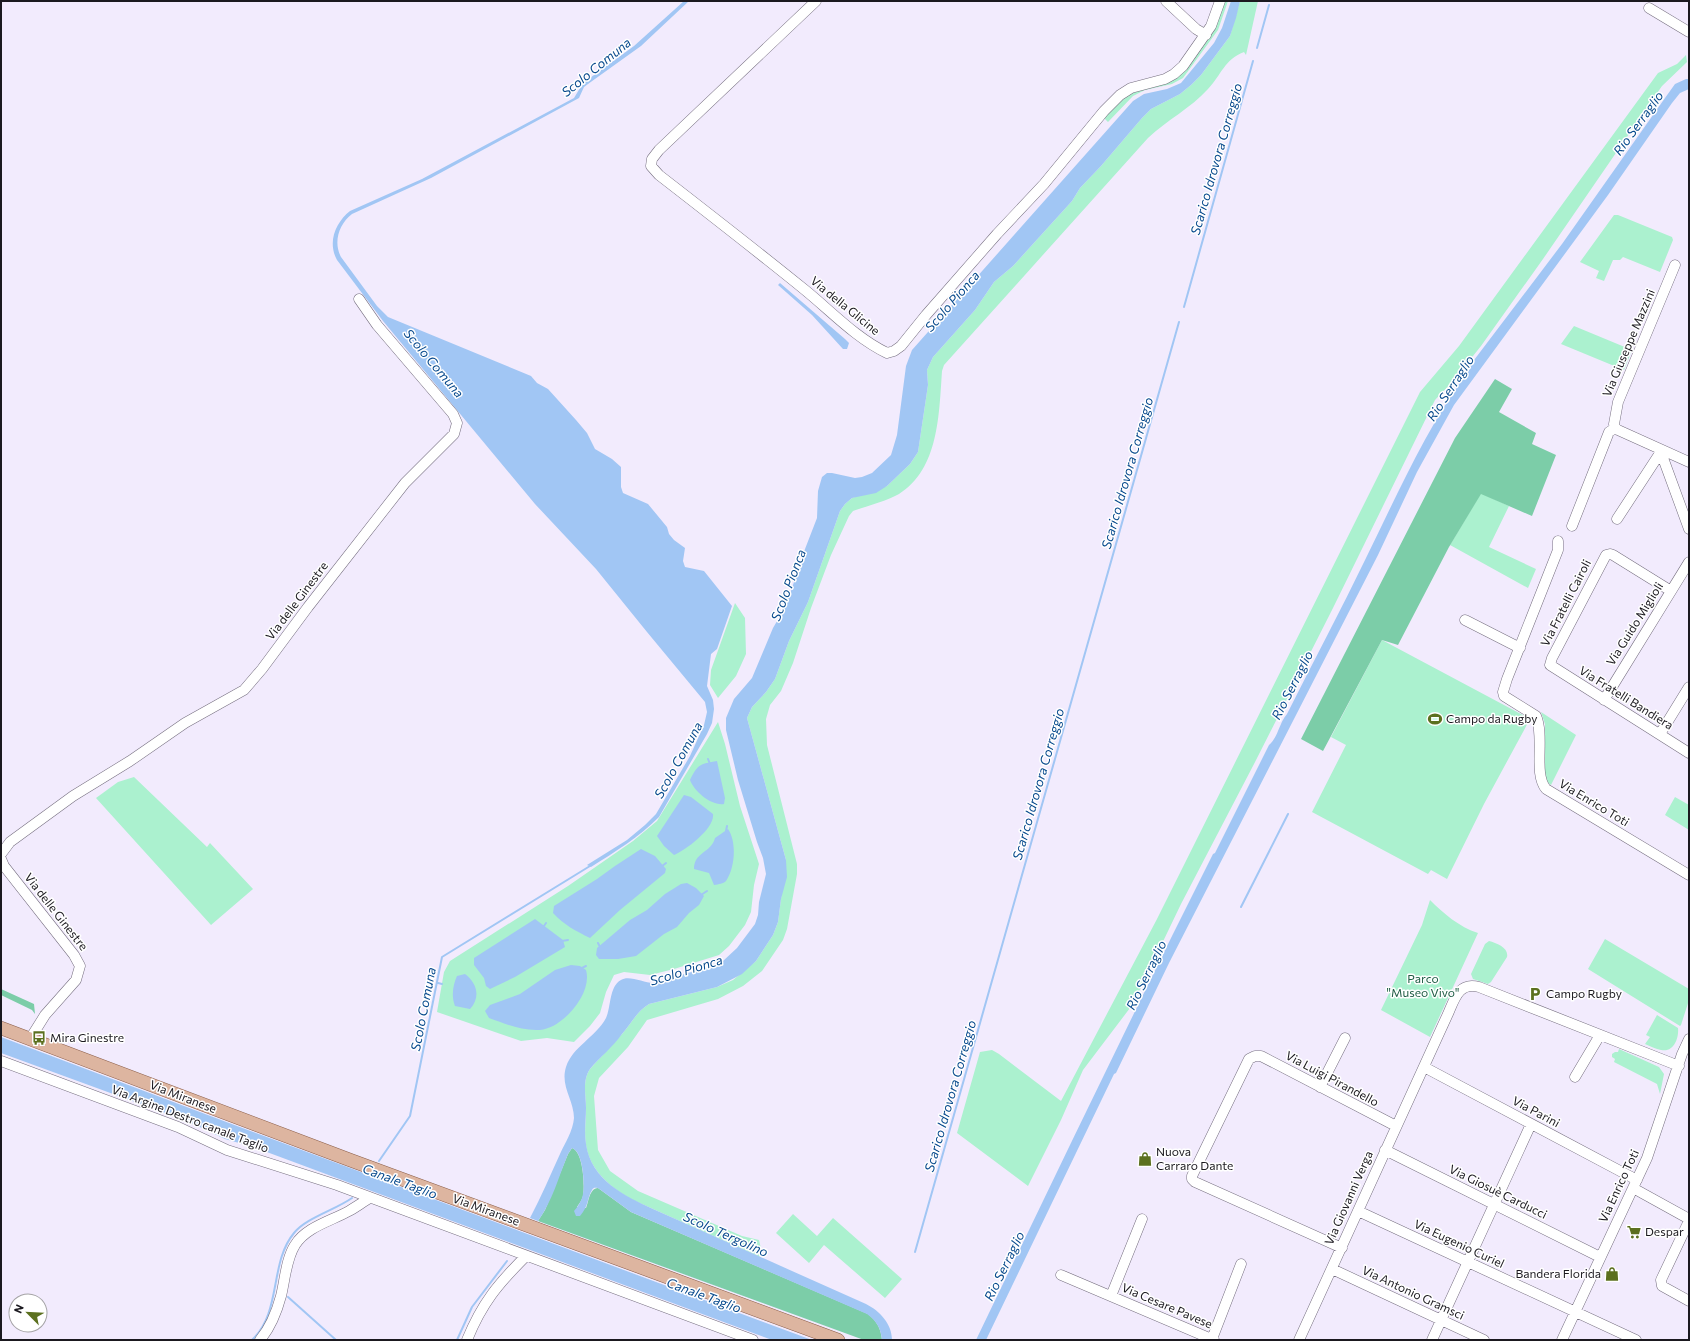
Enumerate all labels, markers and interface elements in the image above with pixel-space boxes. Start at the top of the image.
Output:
water label: Scolo Comuna [558,34,634,100]
water label: Scarico Idrovora Correggio [1187,81,1245,237]
water label: Rio Serraglio [1609,88,1667,158]
water label: Scolo Pionca [921,267,983,335]
street label: Via della Glicine [808,273,883,337]
street label: Via Giuseppe Mazzini [1599,287,1657,399]
water label: Scolo Comuna [401,325,468,401]
water label: Rio Serraglio [1423,352,1477,424]
water label: Scarico Idrovora Correggio [1098,395,1156,551]
water label: Scolo Pionca [767,547,809,623]
street label: Via Fratelli Cairoli [1537,557,1593,648]
street label: Via delle Ginestre [262,559,330,642]
street label: Via Guido Miglioli [1603,579,1665,668]
water label: Rio Serraglio [1268,648,1316,722]
street label: Via Fratelli Bandiera [1577,662,1676,732]
water label: Scarico Idrovora Correggio [1009,706,1067,862]
sports icon: Campo da Rugby [1427,711,1443,727]
place label: Campo da Rugby [1446,711,1537,725]
water label: Scolo Comuna [650,719,706,801]
street label: Via Enrico Toti [1557,776,1632,828]
street label: Via delle Ginestre [22,870,91,953]
water label: Rio Serraglio [1122,937,1170,1012]
water label: Scolo Pionca [648,951,725,989]
water label: Scolo Comuna [407,966,439,1052]
park label: Parco "Museo Vivo" [1387,971,1459,999]
parking icon: Campo Rugby [1527,986,1543,1002]
place label: Campo Rugby [1546,986,1622,1000]
water label: Scarico Idrovora Correggio [921,1018,979,1174]
bus stop icon: Mira Ginestre [31,1030,47,1046]
place label: Mira Ginestre [50,1030,124,1044]
street label: Via Luigi Pirandello [1284,1048,1381,1109]
street label: Via Miranese [148,1077,219,1115]
street label: Via Argine Destro canale Taglio [110,1082,271,1155]
street label: Via Parini [1510,1093,1563,1129]
place label: Nuova Carraro Dante [1156,1144,1233,1172]
street label: Via Enrico Toti [1595,1147,1641,1224]
street label: Via Giovanni Verga [1321,1148,1375,1247]
shop icon: Nuova Carraro Dante [1137,1151,1153,1167]
water label: Canale Taglio [361,1160,440,1202]
street label: Via Giosuè Carducci [1447,1161,1550,1221]
street label: Via Miranese [451,1190,522,1228]
water label: Scolo Tergolino [681,1208,771,1260]
street label: Via Eugenio Curiel [1412,1216,1507,1270]
supermarket icon: Despar [1626,1224,1642,1240]
place label: Despar [1645,1224,1684,1238]
water label: Rio Serraglio [980,1228,1028,1303]
street label: Via Antonio Gramsci [1360,1262,1467,1322]
place label: Bandera Florida [1515,1266,1601,1280]
shop icon: Bandera Florida [1604,1266,1620,1282]
water label: Canale Taglio [665,1274,744,1316]
street label: Via Cesare Pavese [1120,1280,1215,1331]
north arrow [8,1293,48,1333]
text: N [11,1302,26,1315]

